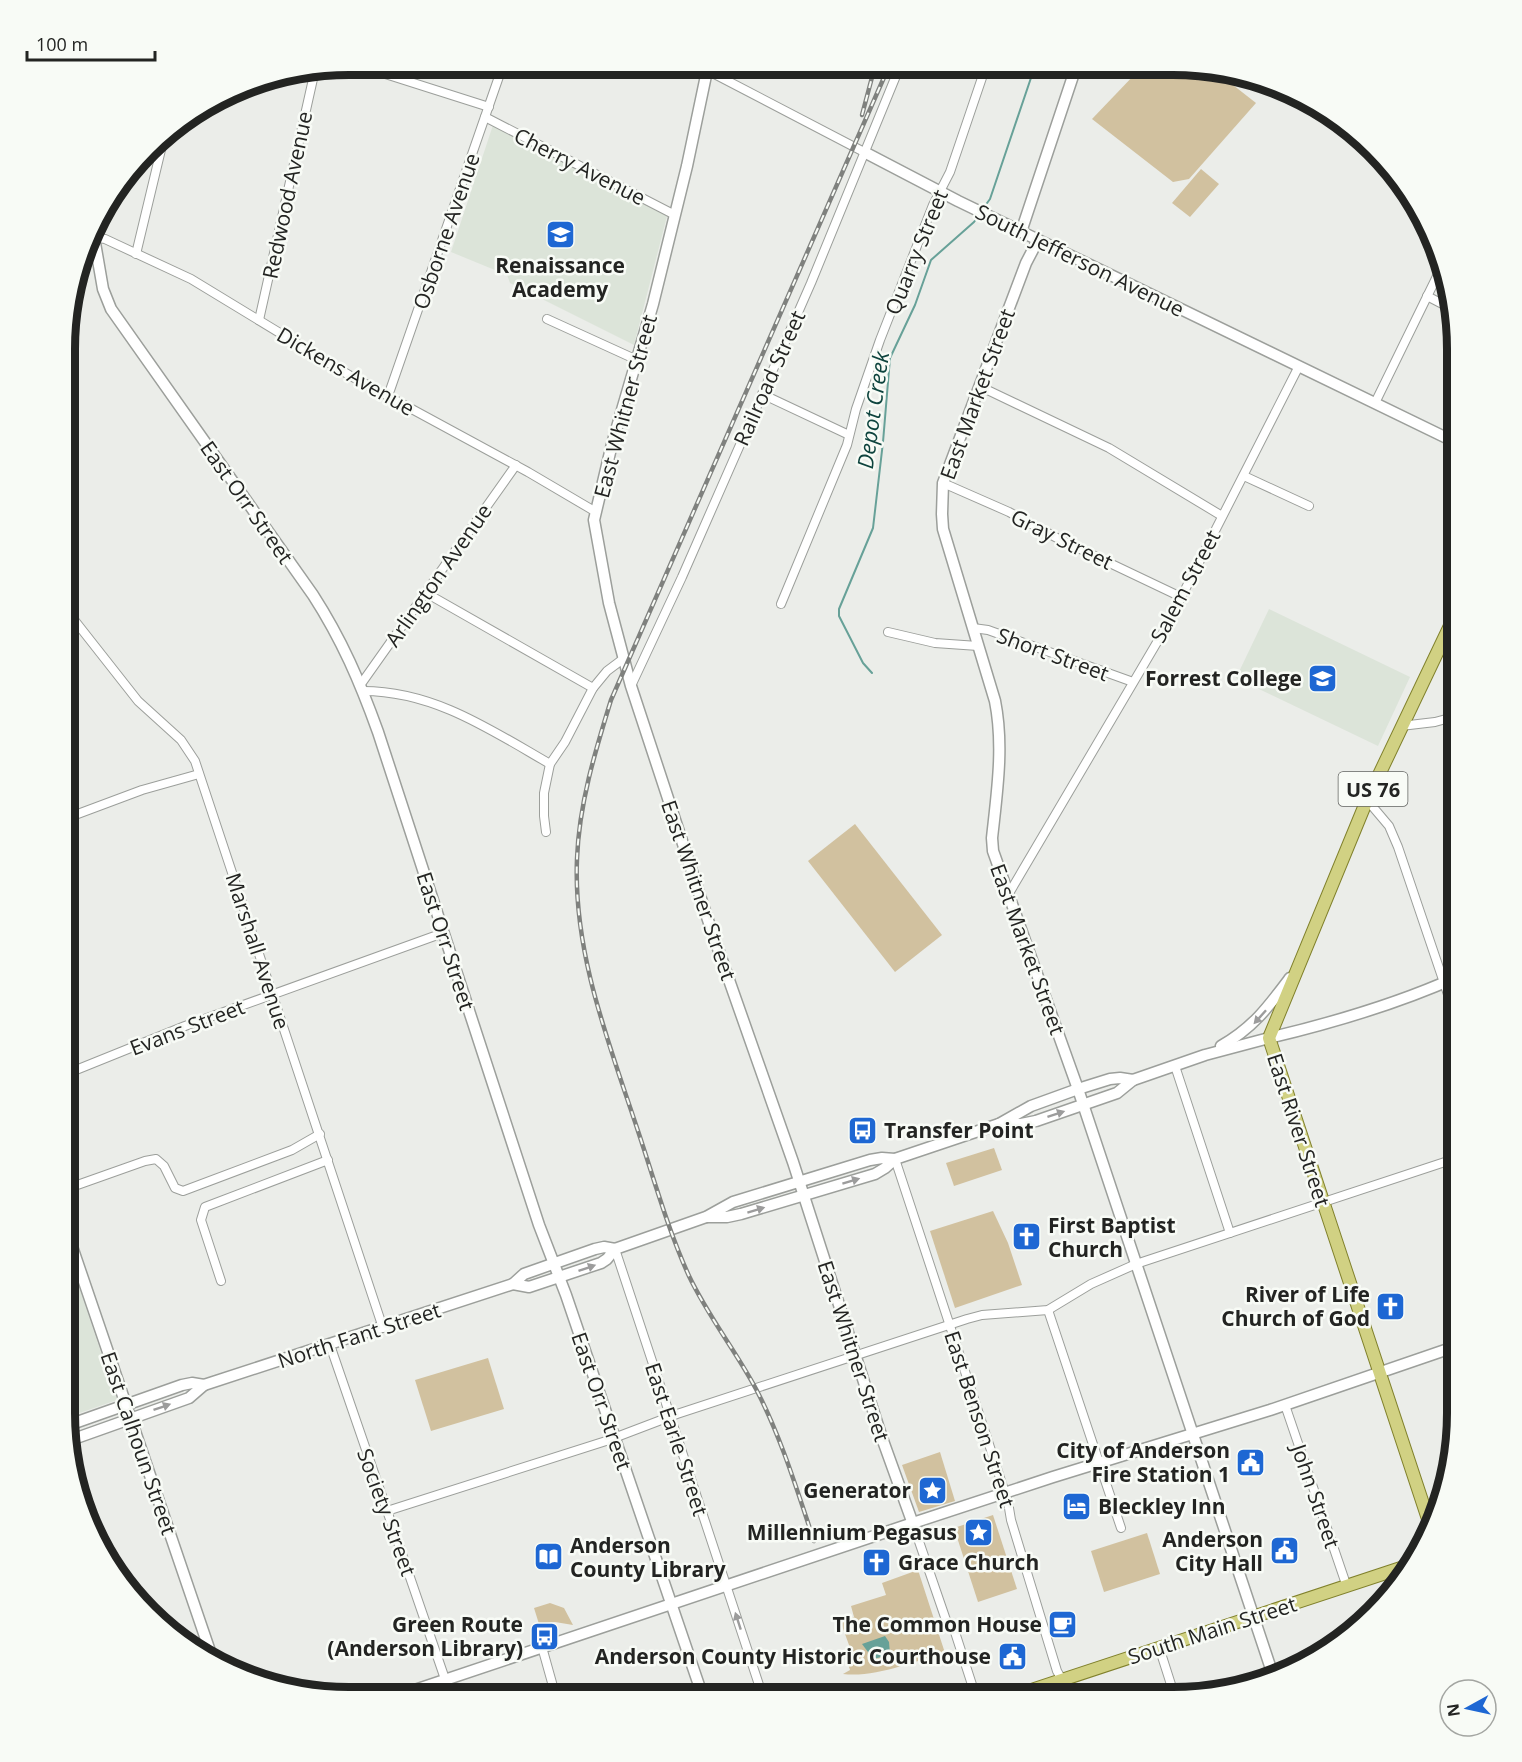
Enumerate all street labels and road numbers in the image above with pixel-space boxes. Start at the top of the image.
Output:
street label: Redwood Avenue [256,109,318,281]
street label: Cherry Avenue [509,121,651,211]
street label: Osborne Avenue [406,149,486,313]
street label: Quarry Street [878,185,954,319]
street label: South Jefferson Avenue [971,197,1189,323]
street label: East Market Street [933,305,1021,483]
street label: Railroad Street [727,306,811,450]
street label: East Whitner Street [587,311,663,501]
street label: Dickens Avenue [272,320,420,422]
street label: East Orr Street [194,435,300,569]
street label: Arlington Avenue [378,498,498,652]
street label: Gray Street [1006,502,1118,576]
street label: Salem Street [1144,525,1226,647]
street label: Short Street [993,621,1113,687]
road number: US 76 [1338,772,1408,806]
street label: East Whitner Street [655,796,743,984]
street label: East Market Street [984,860,1072,1038]
street label: East Orr Street [410,868,482,1014]
street label: Marshall Avenue [220,869,296,1033]
street label: Evans Street [126,992,248,1062]
street label: East River Street [1261,1050,1337,1210]
street label: East Whitner Street [812,1257,896,1445]
street label: North Fant Street [274,1295,444,1375]
street label: East Benson Street [938,1327,1022,1511]
street label: East Orr Street [565,1328,639,1474]
street label: East Calhoun Street [95,1348,183,1538]
street label: East Earle Street [639,1359,715,1519]
street label: John Street [1285,1438,1347,1552]
street label: Society Street [351,1445,423,1579]
street label: South Main Street [1124,1590,1300,1670]

